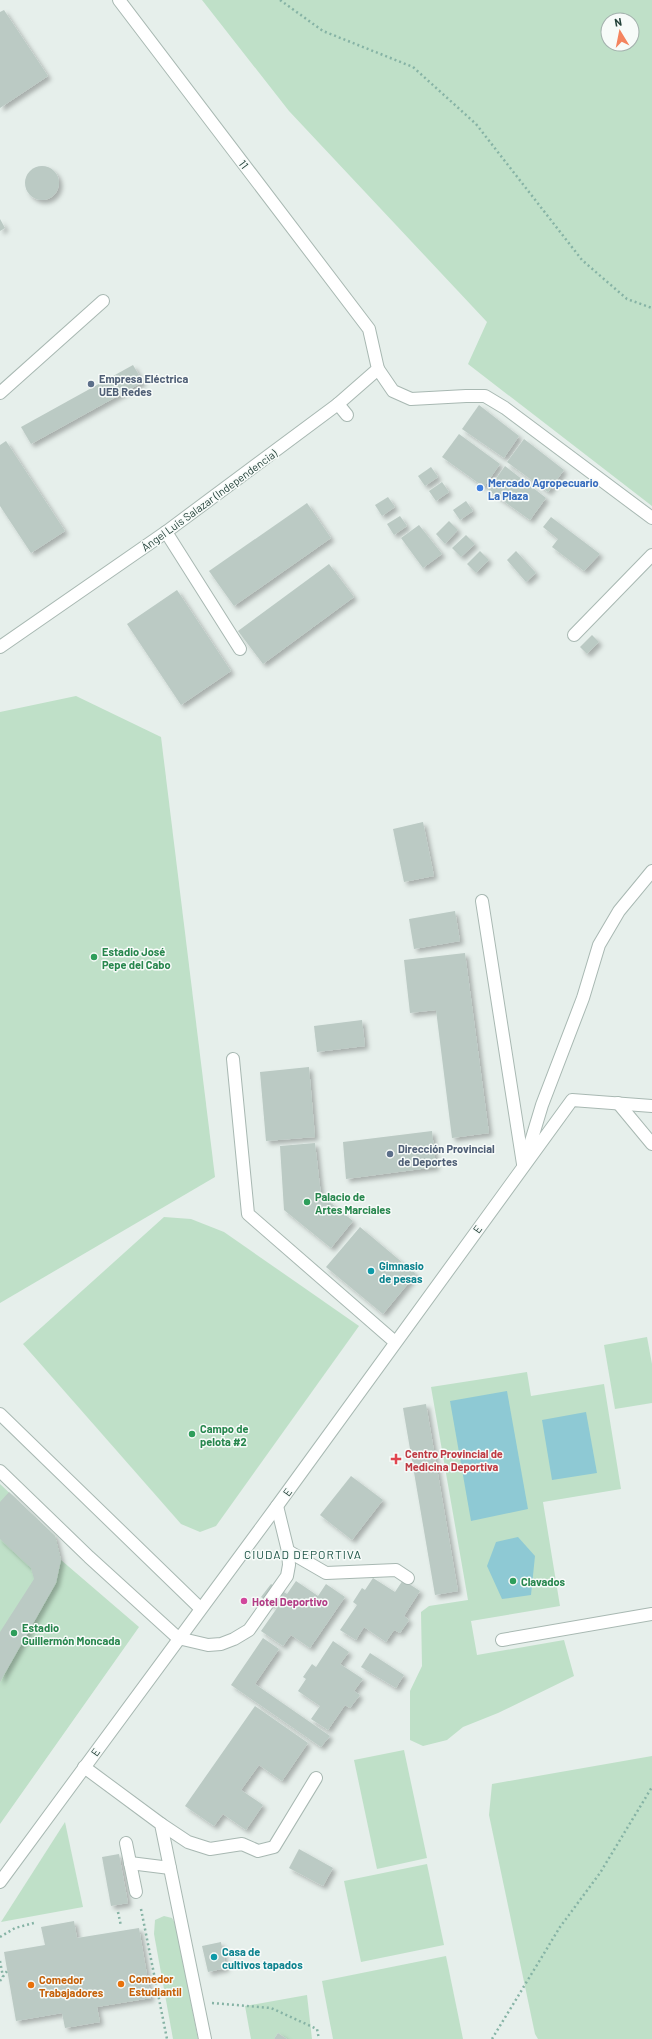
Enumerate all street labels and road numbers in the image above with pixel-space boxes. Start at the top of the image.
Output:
street label: 11 [236,157,252,171]
street label: Ángel Luis Salazar (Independencia) [139,446,279,554]
street label: E [470,1222,484,1236]
street label: E [280,1485,294,1499]
street label: E [88,1745,102,1759]

